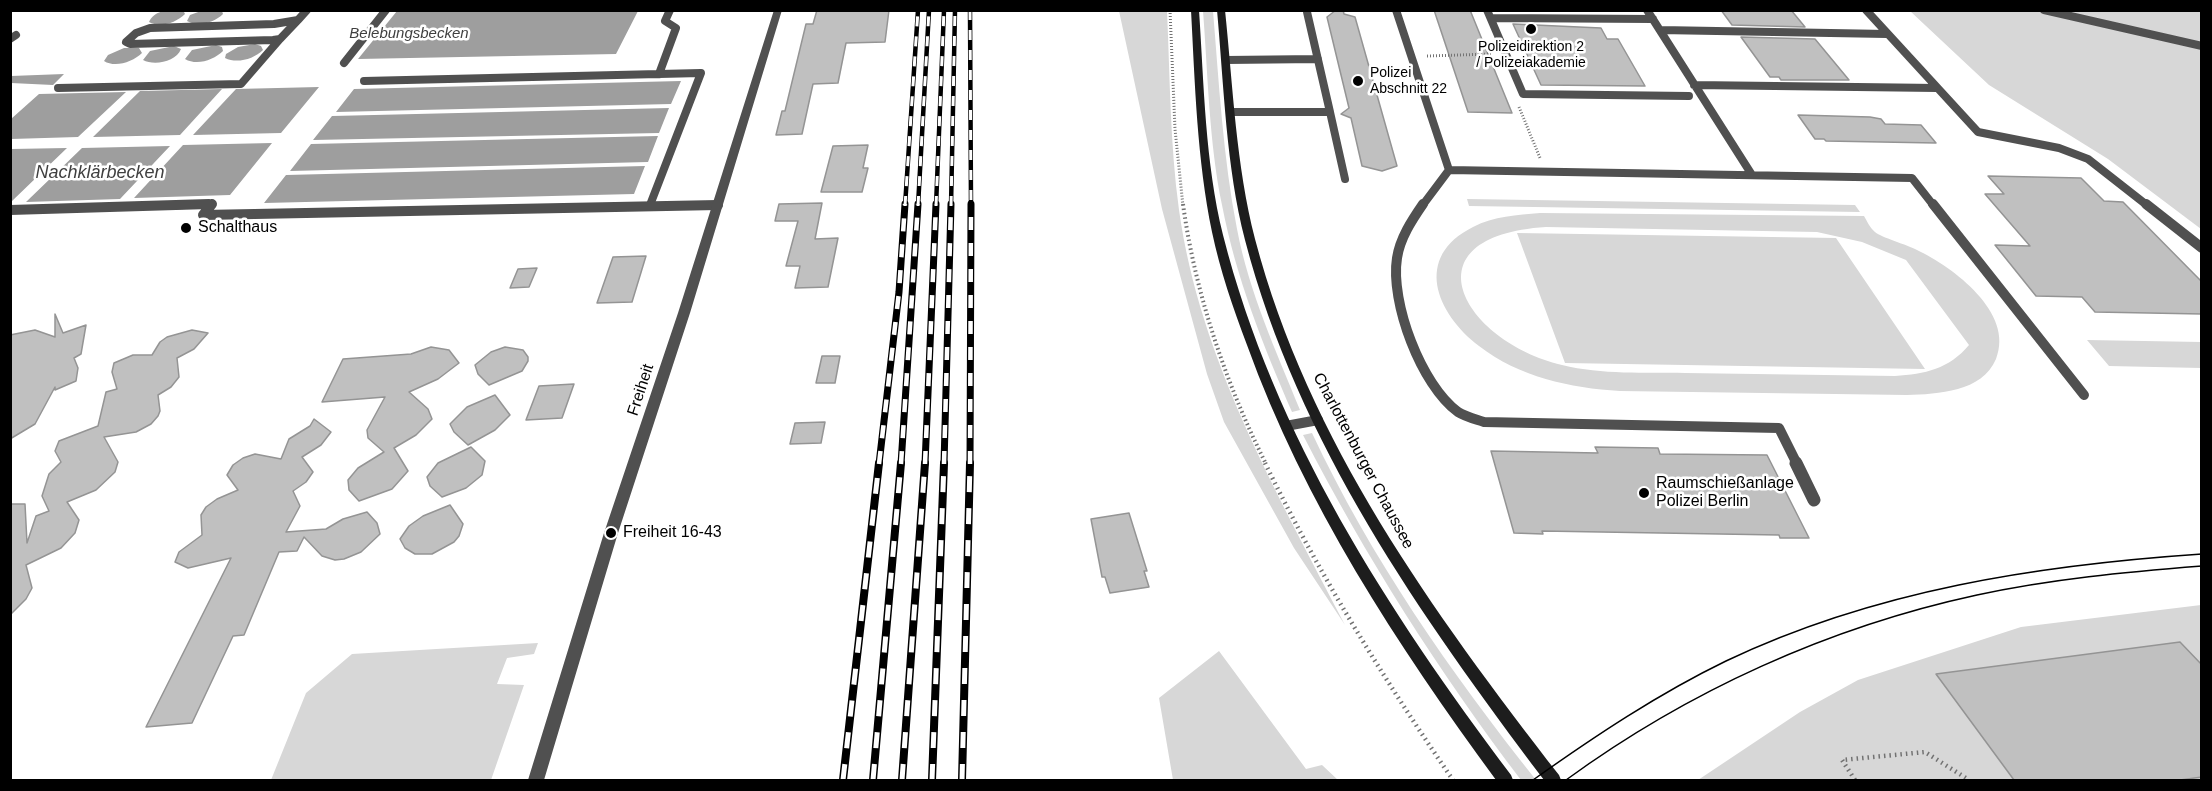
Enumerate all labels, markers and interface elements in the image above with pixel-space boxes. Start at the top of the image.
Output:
marker: Polizeidirektion 2 / Polizeiakademie [1524,22,1538,36]
water label: Belebungsbecken [349,25,469,43]
place label: Polizeidirektion 2 / Polizeiakademie [1476,39,1586,72]
place label: Polizei Abschnitt 22 [1370,65,1447,98]
marker: Polizei Abschnitt 22 [1351,74,1365,88]
water label: Nachklärbecken [35,162,165,184]
place label: Schalthaus [198,218,277,238]
marker: Schalthaus [179,221,193,235]
street label: Freiheit [624,362,658,418]
street label: Charlottenburger Chaussee [1308,370,1418,552]
place label: Raumschießanlage Polizei Berlin [1656,474,1794,512]
marker: Raumschießanlage Polizei Berlin [1637,486,1651,500]
place label: Freiheit 16-43 [623,523,722,543]
marker: Freiheit 16-43 [604,526,618,540]

